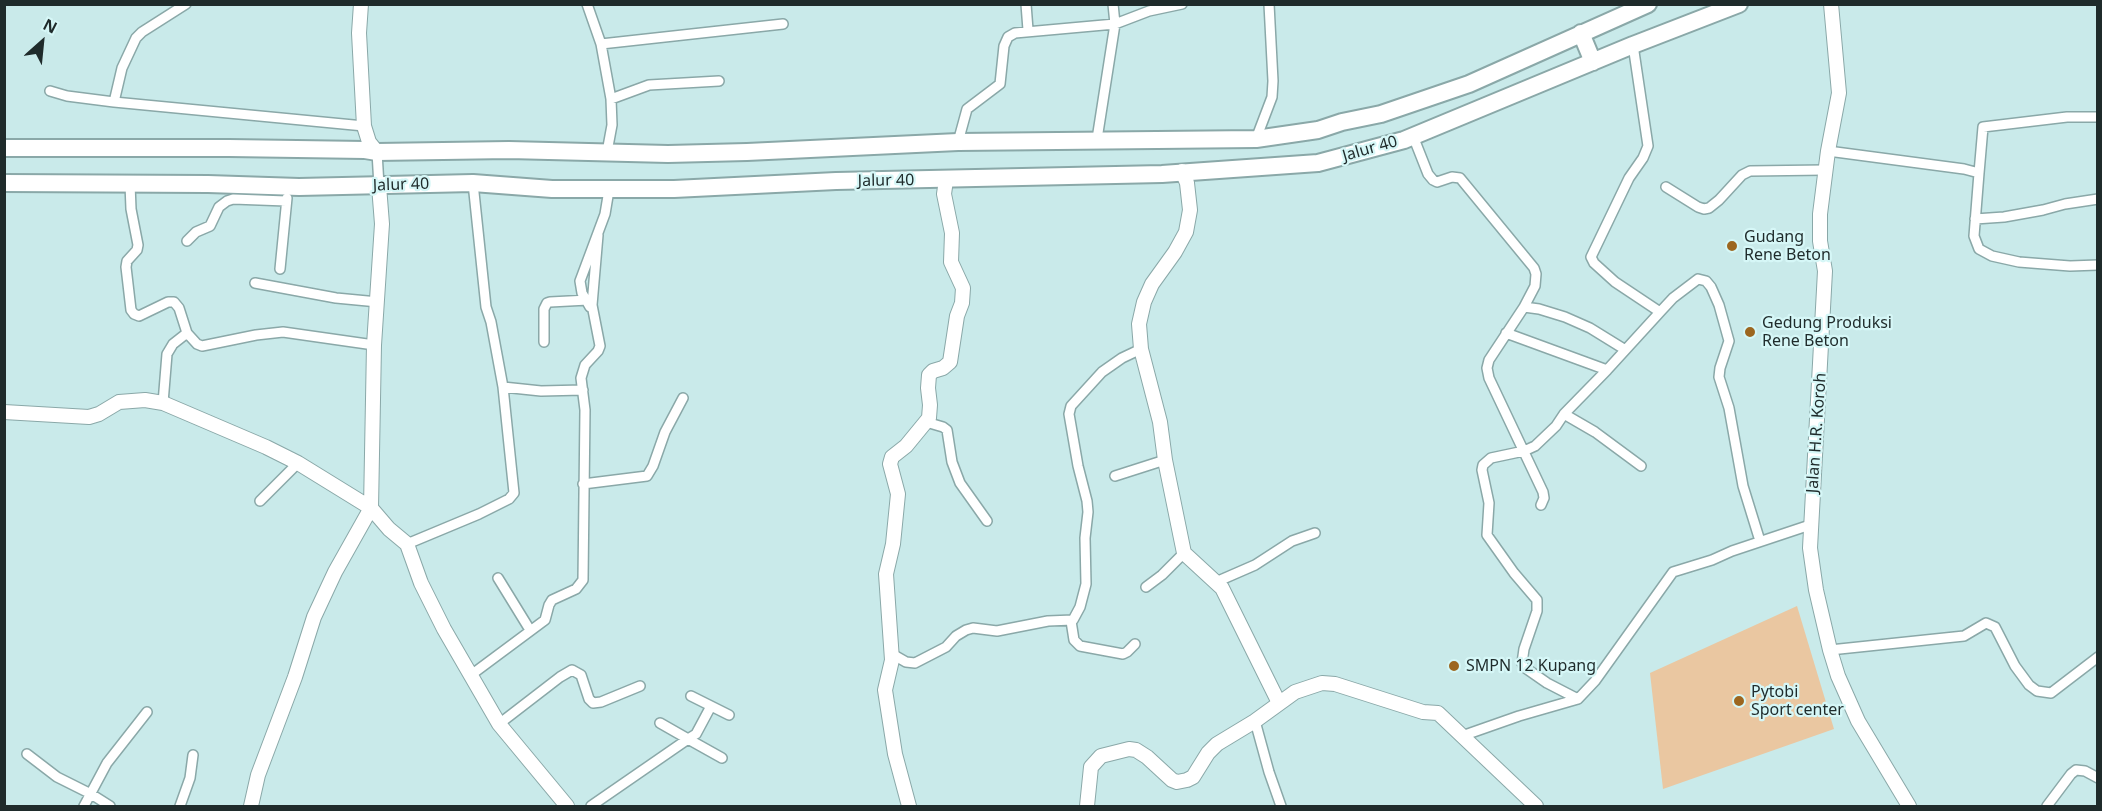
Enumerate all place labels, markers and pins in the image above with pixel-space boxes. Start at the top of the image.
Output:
place label: Gudang Rene Beton [1744,227,1831,265]
marker: Gudang Rene Beton [1725,239,1739,253]
place label: Gedung Produksi Rene Beton [1762,313,1892,351]
marker: Gedung Produksi Rene Beton [1743,325,1757,339]
place label: SMPN 12 Kupang [1466,656,1596,676]
marker: SMPN 12 Kupang [1447,659,1461,673]
place label: Pytobi Sport center [1751,682,1844,720]
marker: Pytobi Sport center [1732,694,1746,708]

